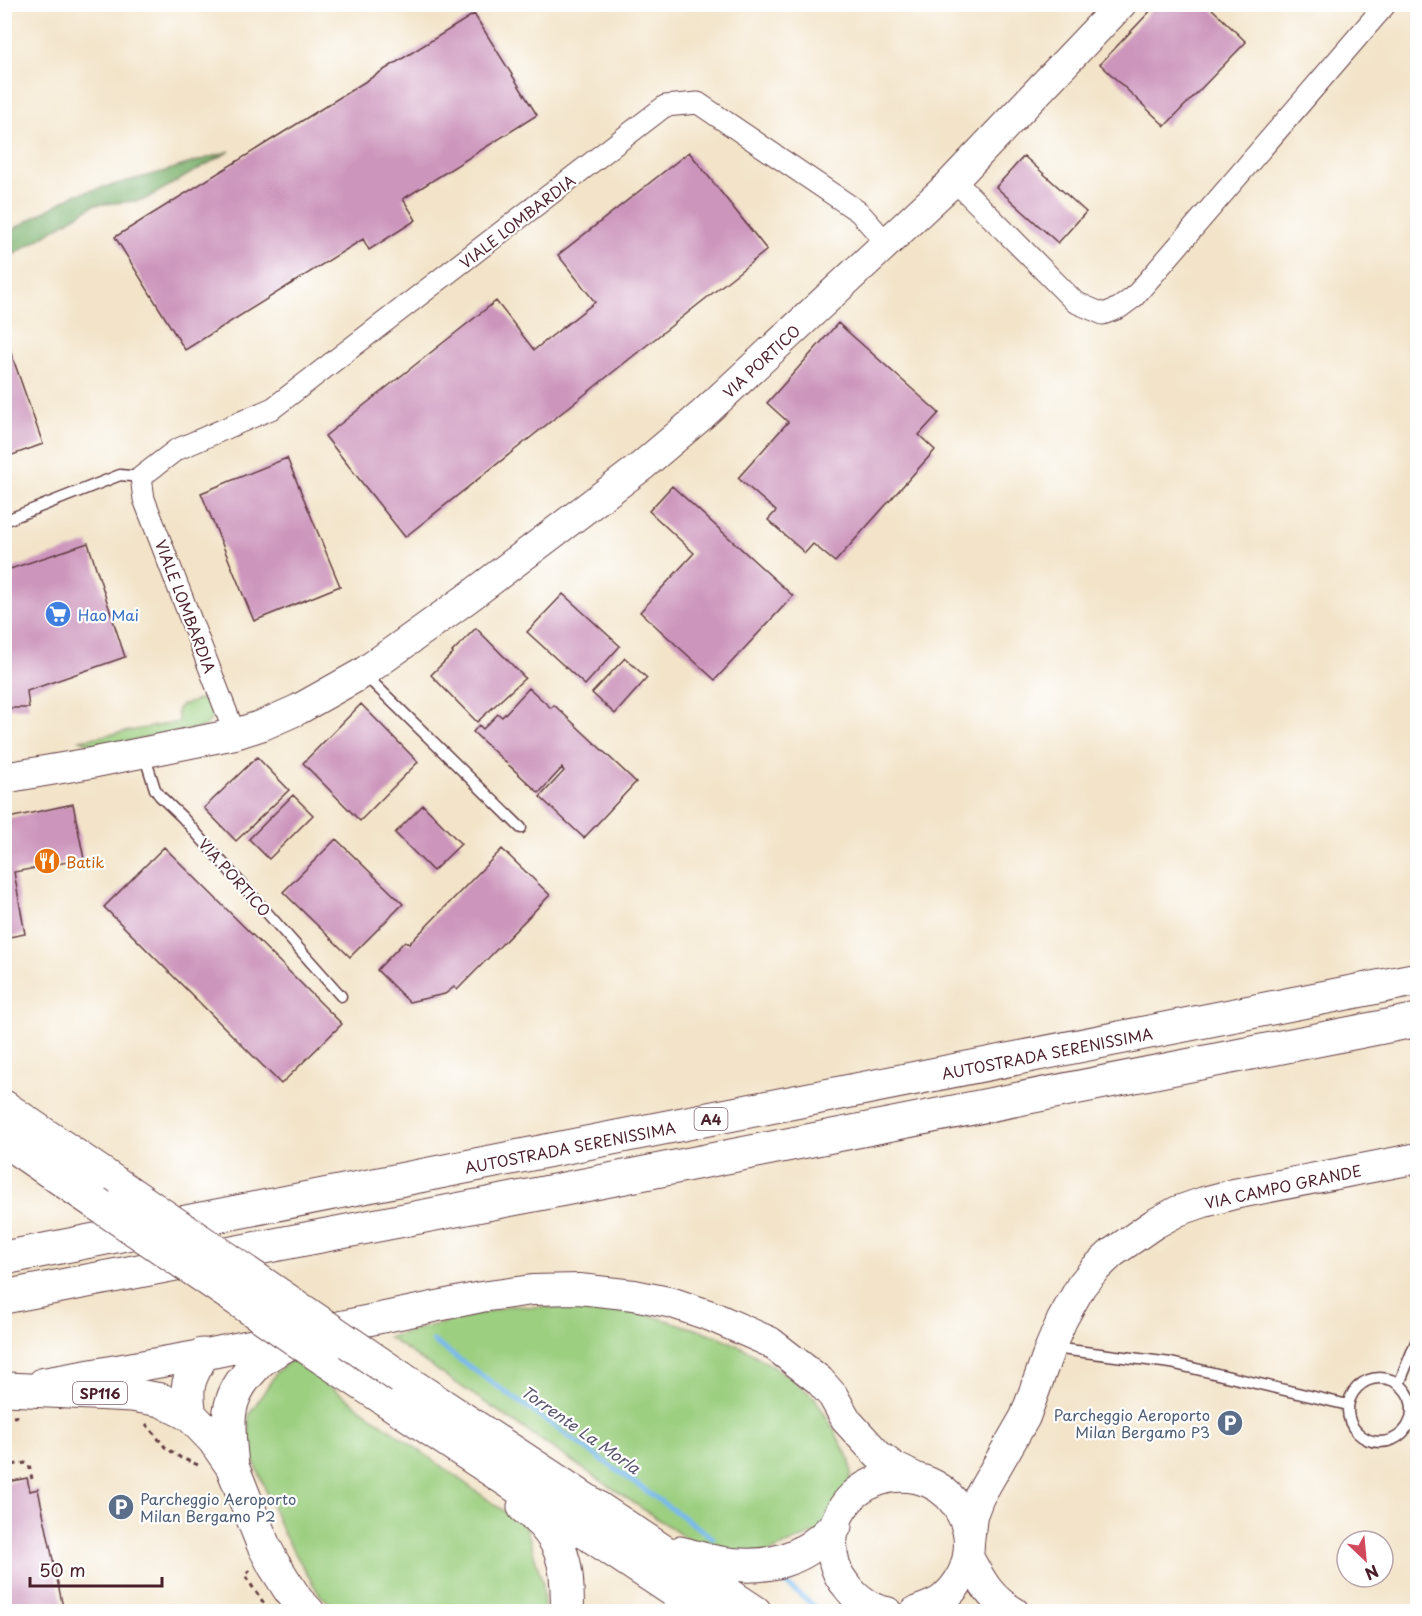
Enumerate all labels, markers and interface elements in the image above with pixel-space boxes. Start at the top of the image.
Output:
street label: VIALE LOMBARDIA [454,168,580,274]
street label: VIA PORTICO [717,319,805,403]
street label: VIALE LOMBARDIA [150,536,222,676]
supermarket icon: Hao Mai [43,599,73,629]
place label: Hao Mai [78,603,139,626]
street label: VIA PORTICO [194,833,276,921]
restaurant icon: Batik [32,846,62,876]
place label: Batik [66,850,105,873]
street label: AUTOSTRADA SERENISSIMA [940,1021,1154,1085]
road number: A4 [694,1108,728,1130]
street label: AUTOSTRADA SERENISSIMA [463,1115,677,1179]
street label: VIA CAMPO GRANDE [1202,1158,1364,1214]
water label: Torrente La Morla [517,1379,646,1480]
road number: SP116 [73,1382,127,1404]
place label: Parcheggio Aeroporto Milan Bergamo P3 [1054,1403,1210,1443]
parking icon: Parcheggio Aeroporto Milan Bergamo P3 [1215,1408,1245,1438]
place label: Parcheggio Aeroporto Milan Bergamo P2 [140,1487,296,1527]
parking icon: Parcheggio Aeroporto Milan Bergamo P2 [106,1492,136,1522]
north arrow [1335,1529,1395,1589]
scale bar [30,1550,162,1588]
text: 50 m [39,1556,86,1583]
text: N [1361,1560,1383,1587]

